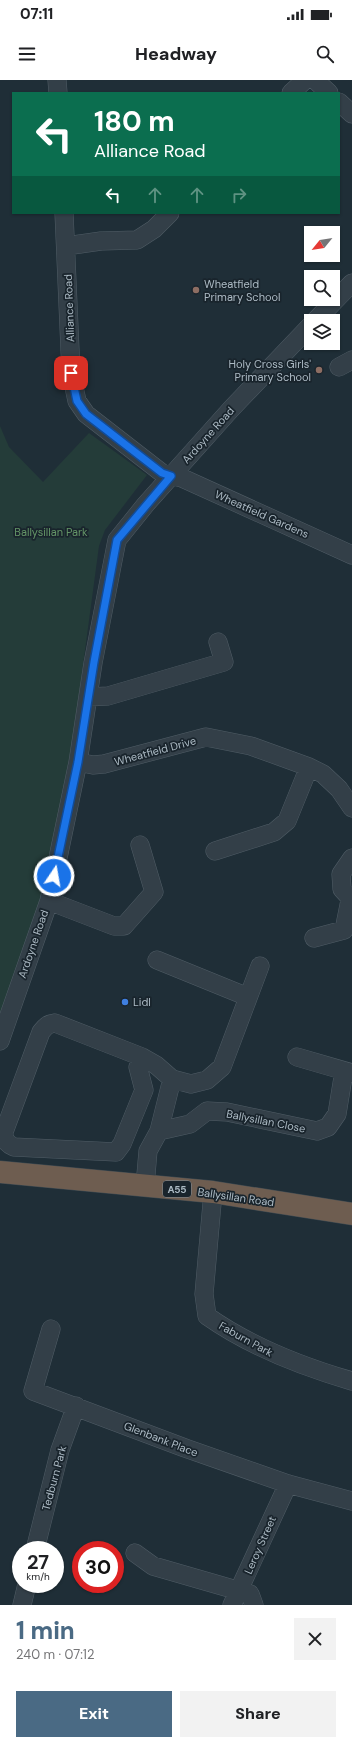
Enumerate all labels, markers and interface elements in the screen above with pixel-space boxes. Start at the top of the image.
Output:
text: 07:11 [20,4,53,24]
text: Headway [135,42,217,66]
icon: menu [16,43,38,65]
icon: search [314,43,336,65]
text: 180 m [94,103,175,140]
icon: left [28,108,80,160]
text: Alliance Road [94,139,206,163]
icon: left [102,184,124,206]
icon: ahead [144,184,166,206]
icon: ahead [186,184,208,206]
icon: right [228,184,250,206]
north arrow [304,226,340,262]
map controls [304,226,340,350]
button: search [304,270,340,306]
street label: Alliance Road [61,274,77,342]
place label: Wheatfield Primary School [204,277,280,304]
marker: Wheatfield Primary School [191,285,201,295]
button: layers [304,314,340,350]
pin [54,356,88,390]
place label: Holy Cross Girls' Primary School [228,357,311,384]
icon: arrive [60,362,82,384]
marker: Holy Cross Girls' Primary School [314,365,324,375]
street label: Ardoyne Road [179,404,237,466]
street label: Wheatfield Gardens [213,487,311,541]
park label: Ballysillan Park [14,525,88,539]
street label: Wheatfield Drive [113,733,197,769]
position arrow [33,855,75,897]
street label: Ardoyne Road [15,908,51,980]
place label: Lidl [133,995,151,1009]
marker: Lidl [120,997,130,1007]
street label: Ballysillan Close [225,1106,307,1136]
road number: A55 [163,1181,191,1197]
street label: Ballysillan Road [197,1185,275,1209]
street label: Faburn Park [216,1318,276,1360]
street label: Glenbank Place [122,1418,200,1460]
street label: Tedburn Park [39,1444,69,1512]
street label: Leroy Street [241,1514,279,1576]
speed limit sign: 30 [72,1541,124,1593]
text: 27 [27,1549,49,1575]
text: km/h [26,1570,50,1583]
text: 1 min [16,1615,75,1646]
button: close [294,1618,336,1660]
text: 240 m · 07:12 [16,1646,94,1663]
button: Exit [16,1691,172,1737]
button: Share [180,1691,336,1737]

